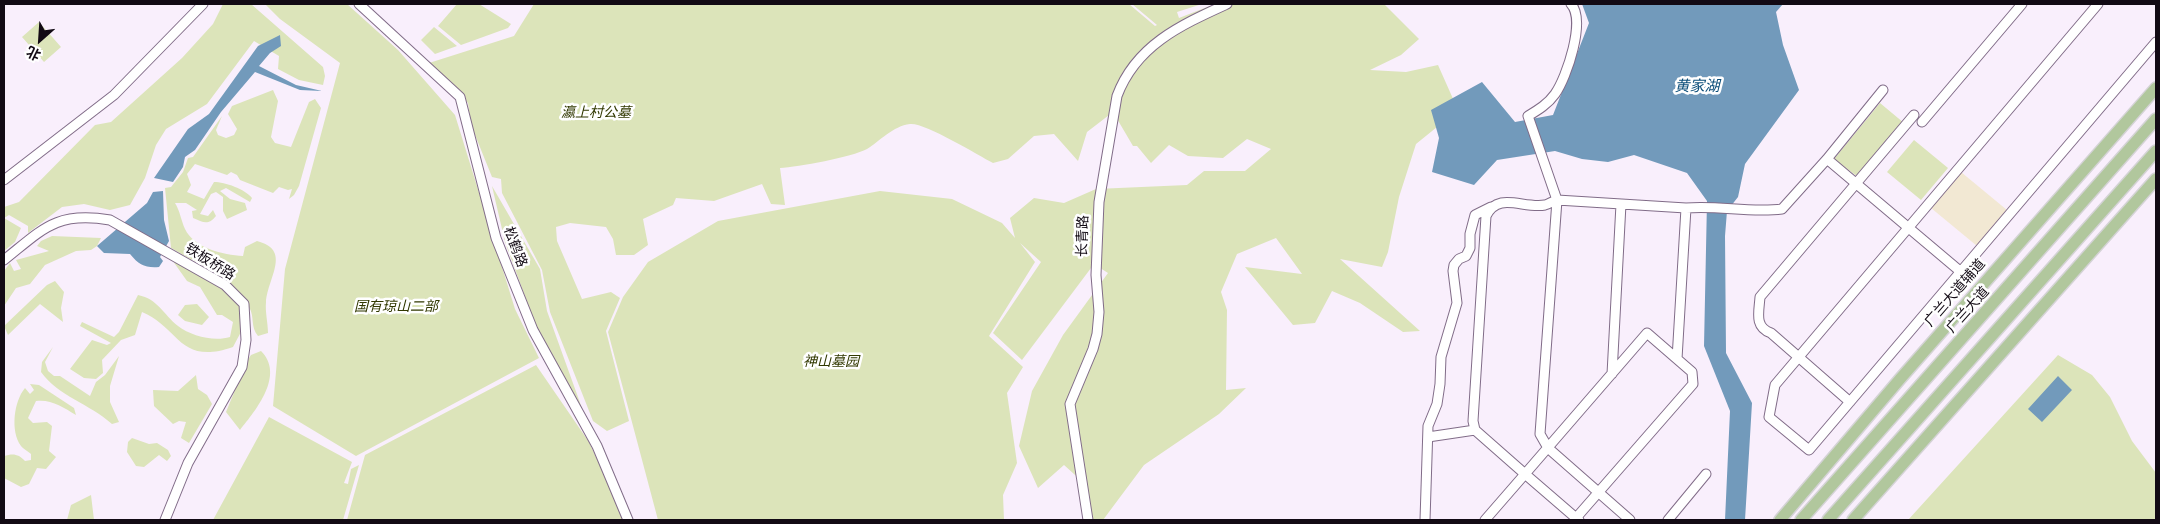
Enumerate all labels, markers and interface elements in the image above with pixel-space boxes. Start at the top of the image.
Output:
north arrow [15,15,65,65]
text: 北 [23,42,44,66]
water label: 黄家湖 [1675,78,1719,96]
park label: 瀛上村公墓 [561,105,631,121]
street label: 长青路 [1074,215,1092,257]
street label: 松鹤路 [500,224,530,270]
street label: 铁板桥路 [182,240,238,284]
street label: 广兰大道辅道 [1921,256,1989,330]
street label: 广兰大道 [1943,284,1993,336]
park label: 国有琼山二部 [354,299,438,315]
park label: 神山墓园 [803,354,859,370]

